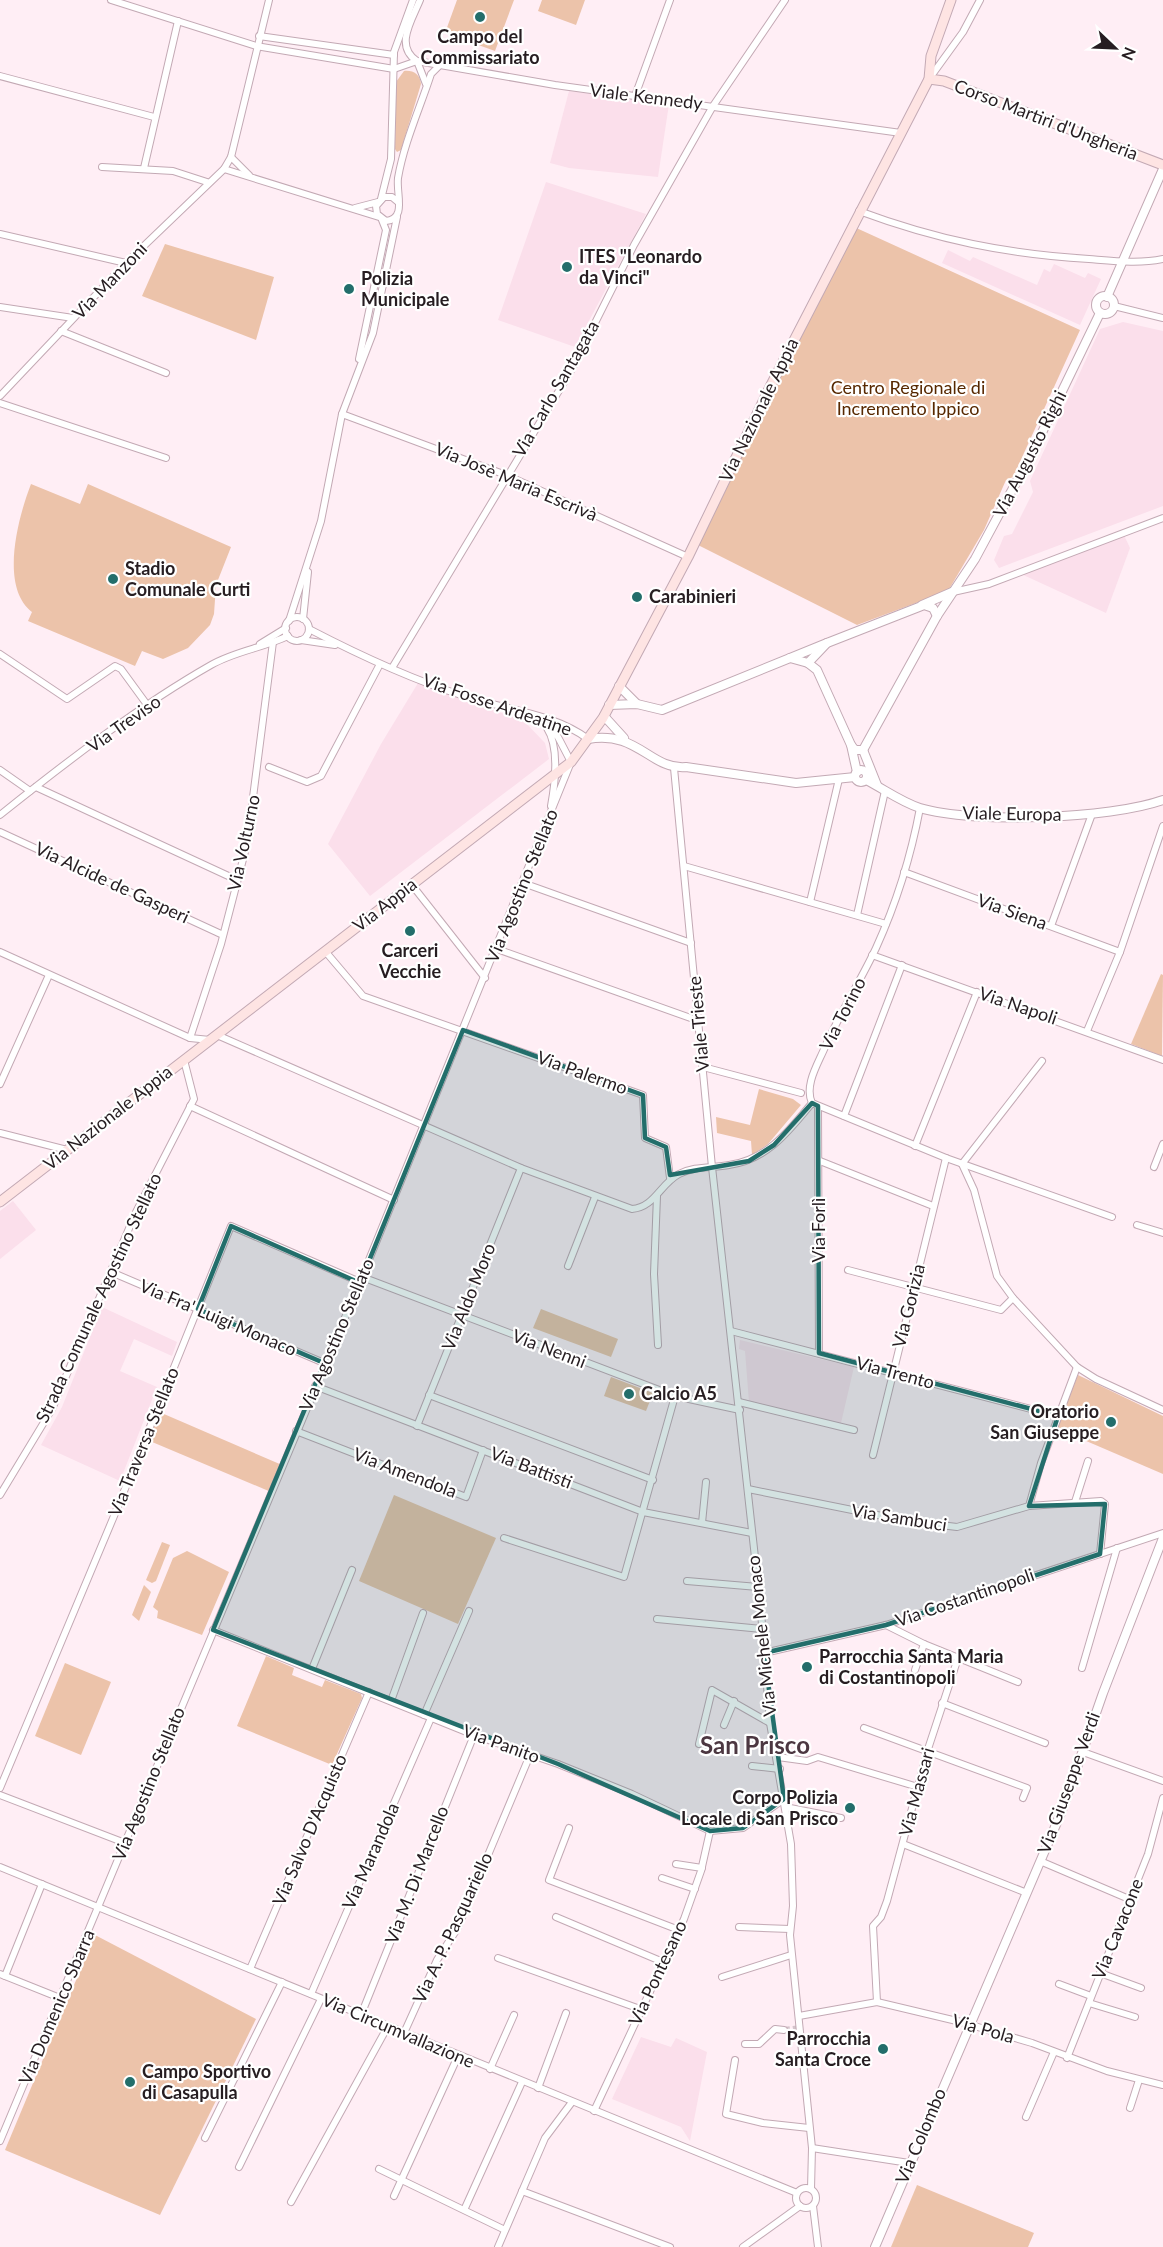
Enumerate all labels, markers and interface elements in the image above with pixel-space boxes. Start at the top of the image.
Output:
marker: Campo del Commissariato [473,10,487,24]
north arrow [1085,18,1145,78]
place label: Campo del Commissariato [421,25,540,68]
text: N [1118,45,1140,63]
street label: Corso Martiri d'Ungheria [951,74,1141,164]
street label: Viale Kennedy [588,78,705,114]
street label: Via Manzoni [67,237,151,323]
place label: ITES "Leonardo da Vinci" [579,245,702,288]
marker: ITES "Leonardo da Vinci" [560,260,574,274]
place label: Polizia Municipale [361,267,450,310]
marker: Polizia Municipale [342,282,356,296]
street label: Via Carlo Santagata [507,316,603,461]
street label: Via Nazionale Appia [714,334,803,485]
park label: Centro Regionale di Incremento Ippico [831,376,985,419]
street label: Via Augusto Righi [988,387,1070,520]
street label: Via Josè Maria Escrivà [432,437,601,525]
place label: Stadio Comunale Curti [125,557,250,600]
marker: Stadio Comunale Curti [106,572,120,586]
place label: Carabinieri [649,585,736,607]
marker: Carabinieri [630,590,644,604]
street label: Via Fosse Ardeatine [420,668,575,740]
street label: Via Treviso [82,690,165,757]
street label: Via Volturno [222,793,264,893]
street label: Viale Europa [962,801,1062,825]
street label: Via Agostino Stellato [480,805,562,966]
street label: Via Alcide de Gasperi [32,837,193,927]
street label: Via Appia [348,872,421,936]
street label: Via Siena [974,888,1050,934]
marker: Carceri Vecchie [403,924,417,938]
place label: Carceri Vecchie [378,939,441,982]
street label: Via Torino [814,973,870,1054]
street label: Viale Trieste [683,975,713,1073]
street label: Via Napoli [976,981,1060,1029]
street label: Via Palermo [534,1046,631,1099]
street label: Via Nazionale Appia [39,1060,176,1174]
street label: Strada Comunale Agostino Stellato [30,1169,166,1426]
street label: Via Forlì [807,1198,829,1262]
street label: Via Aldo Moro [437,1240,500,1353]
street label: Via Agostino Stellato [294,1255,378,1414]
street label: Via Gorizia [887,1262,929,1350]
street label: Via Fra' Luigi Monaco [137,1274,300,1360]
street label: Via Nenni [509,1324,589,1372]
street label: Via Trento [854,1351,937,1393]
street label: Via Traversa Stellato [103,1364,183,1519]
place label: Calcio A5 [641,1382,717,1404]
marker: Calcio A5 [622,1387,636,1401]
place label: Oratorio San Giuseppe [990,1400,1099,1443]
marker: Oratorio San Giuseppe [1104,1415,1118,1429]
street label: Via Battisti [487,1441,575,1493]
street label: Via Amendola [350,1442,460,1502]
street label: Via Sambuci [850,1499,949,1535]
street label: Via Michele Monaco [742,1555,780,1718]
street label: Via Costantinopoli [892,1563,1037,1631]
place label: Parrocchia Santa Maria di Costantinopoli [819,1645,1003,1688]
marker: Parrocchia Santa Maria di Costantinopoli [800,1660,814,1674]
street label: Via Agostino Stellato [107,1703,189,1864]
street label: Via Giuseppe Verdi [1032,1709,1104,1857]
street label: Via Panito [460,1719,543,1767]
district label: San Prisco [700,1730,810,1759]
street label: Via Massari [894,1745,938,1838]
street label: Via Salvo D'Acquisto [267,1751,351,1909]
place label: Corpo Polizia Locale di San Prisco [681,1786,838,1829]
street label: Via Marandola [337,1799,403,1912]
marker: Corpo Polizia Locale di San Prisco [843,1801,857,1815]
street label: Via M. Di Marcello [380,1802,453,1947]
street label: Via A. P. Pasquariello [408,1849,497,2006]
street label: Via Cavacone [1087,1875,1147,1982]
street label: Via Pontesano [623,1917,691,2029]
street label: Via Domenico Sbarra [13,1926,99,2087]
street label: Via Circumvallazione [319,1988,478,2072]
street label: Via Pola [950,2009,1017,2047]
place label: Parrocchia Santa Croce [775,2027,871,2070]
marker: Parrocchia Santa Croce [876,2042,890,2056]
place label: Campo Sportivo di Casapulla [142,2060,271,2103]
marker: Campo Sportivo di Casapulla [123,2075,137,2089]
street label: Via Colombo [890,2085,950,2187]

